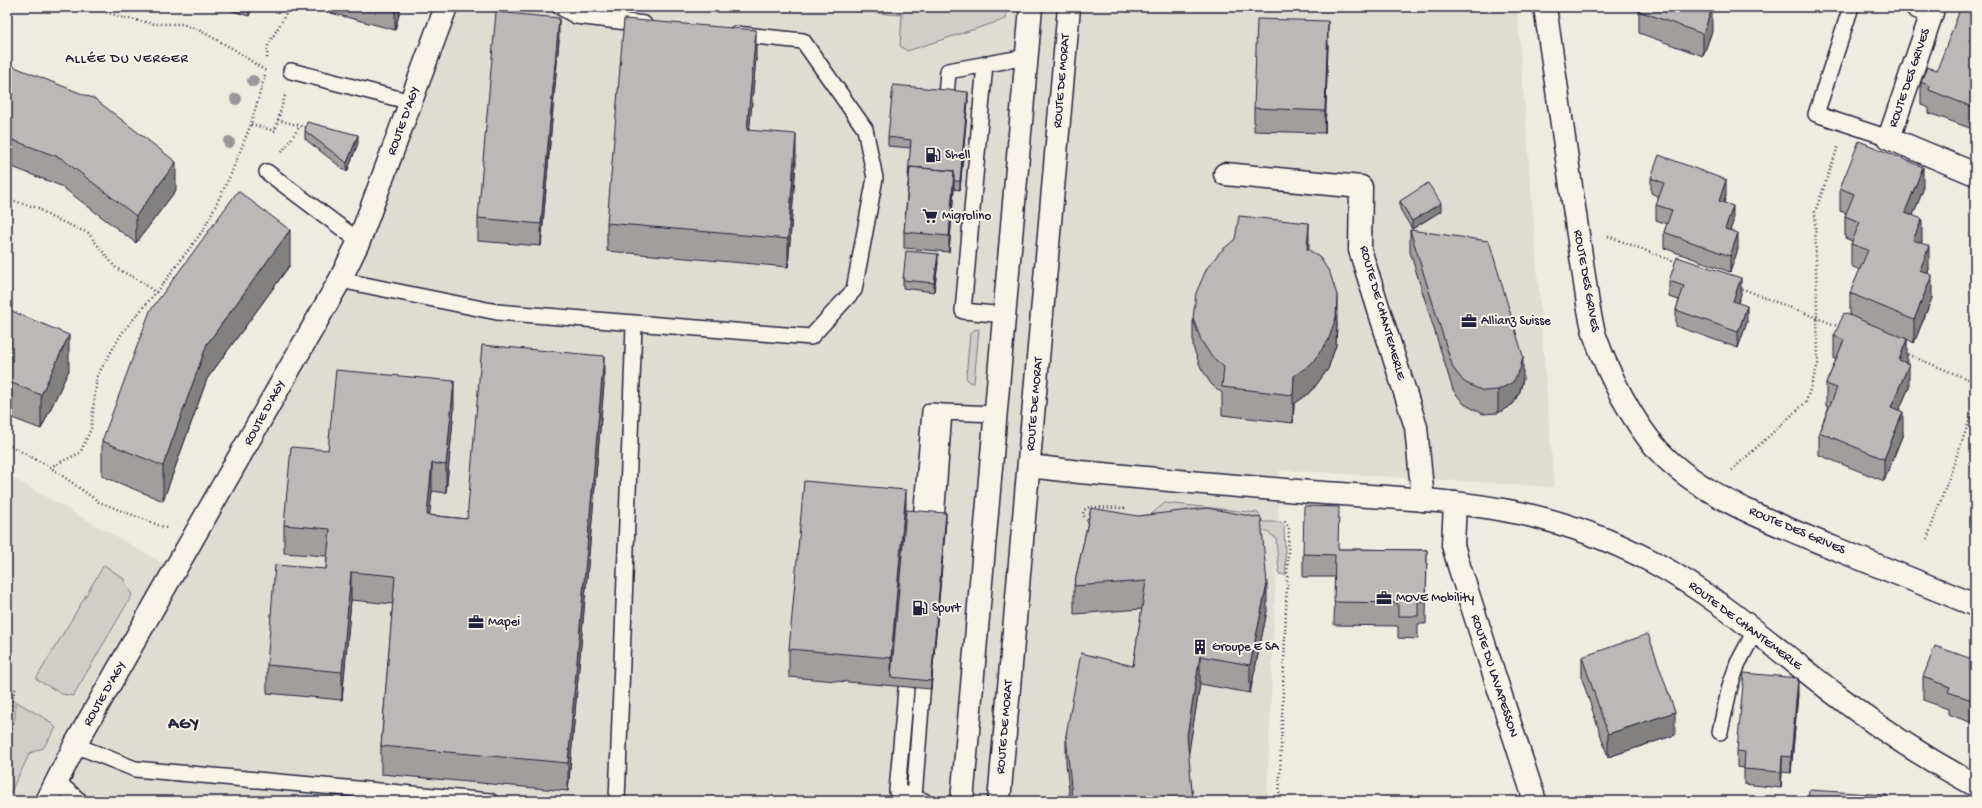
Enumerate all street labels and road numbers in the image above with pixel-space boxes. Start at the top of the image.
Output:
street label: ROUTE DES GRIVES [1886,26,1934,129]
street label: ROUTE DE MORAT [1050,32,1074,129]
street label: ROUTE D'AGY [385,85,423,157]
street label: ROUTE DES GRIVES [1570,229,1603,334]
street label: ROUTE DE CHANTEMERLE [1356,244,1409,382]
street label: ROUTE DE MORAT [1023,355,1047,452]
street label: ROUTE D'AGY [241,378,289,448]
street label: ROUTE DES GRIVES [1746,504,1848,559]
street label: ROUTE DE CHANTEMERLE [1685,578,1806,674]
street label: ROUTE DU LAVAPESSON [1467,613,1521,739]
street label: ROUTE D'AGY [81,659,129,729]
street label: ROUTE DE MORAT [993,678,1017,775]

